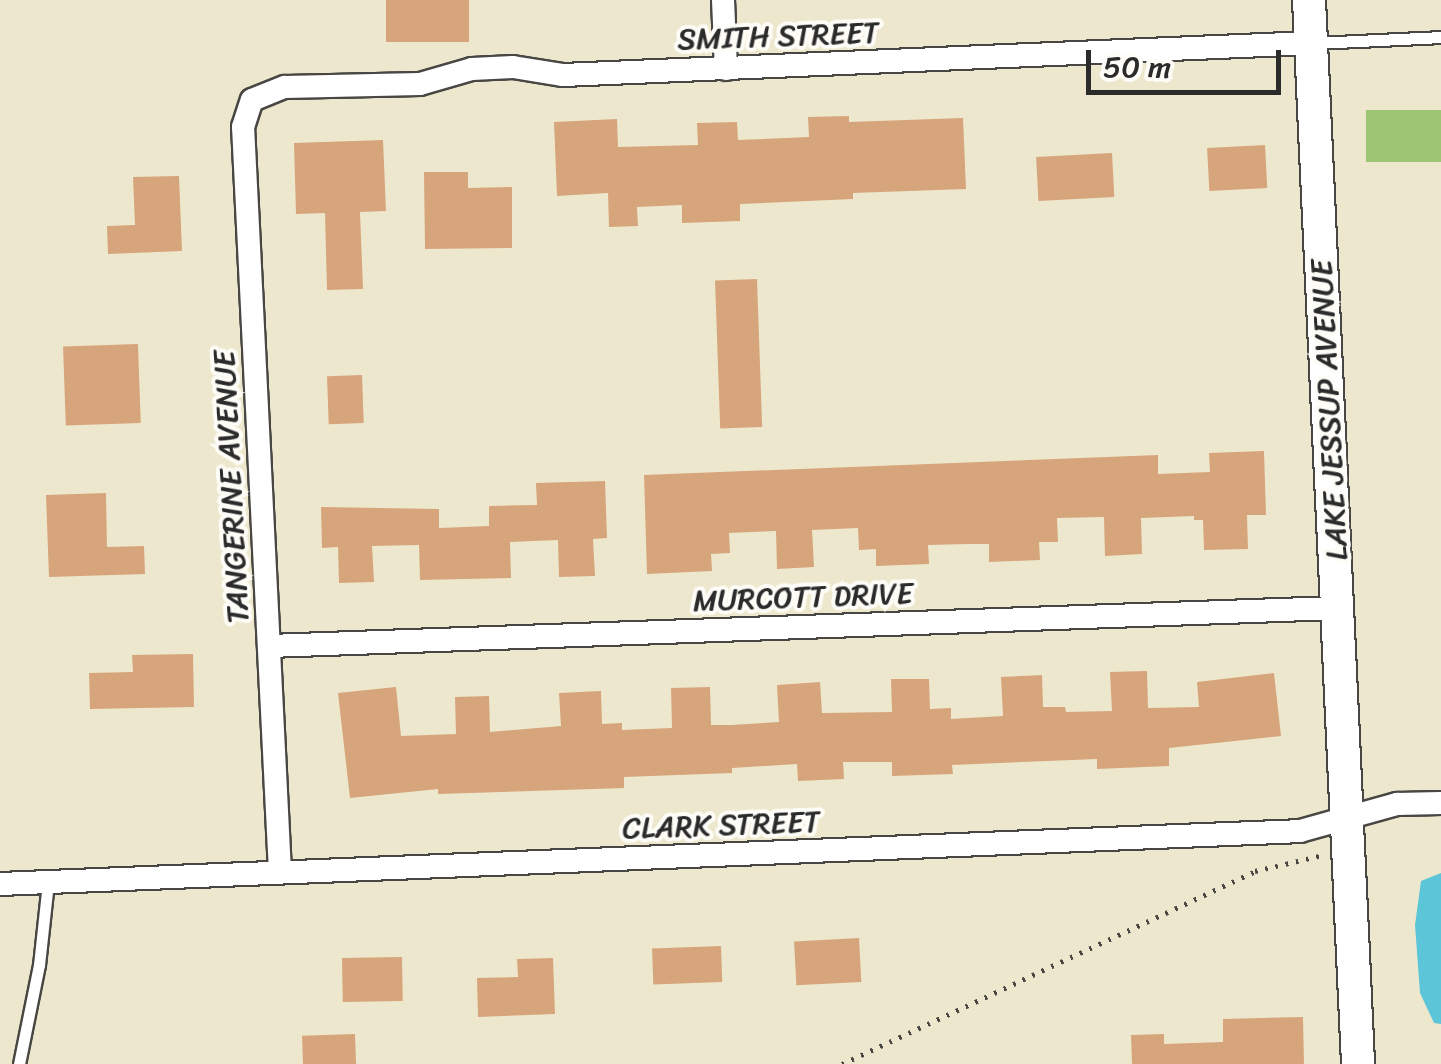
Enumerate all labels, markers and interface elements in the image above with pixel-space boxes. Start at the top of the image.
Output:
street label: SMITH STREET [676,14,880,58]
scale bar [1091,30,1286,92]
text: 50 m [1103,40,1171,94]
street label: LAKE JESSUP AVENUE [1303,260,1355,560]
street label: TANGERINE AVENUE [206,350,256,624]
street label: MURCOTT DRIVE [691,575,915,619]
street label: CLARK STREET [621,804,821,846]

